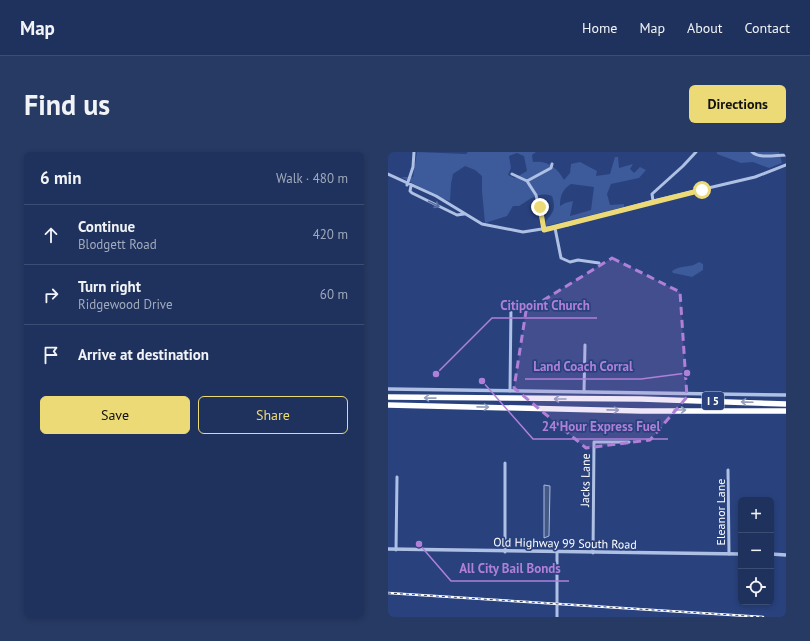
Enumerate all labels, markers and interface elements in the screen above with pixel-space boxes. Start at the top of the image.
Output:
text: Map [20,16,55,40]
text: Home [582,19,617,37]
text: Map [639,19,665,37]
text: About [687,19,723,37]
text: Contact [745,19,790,37]
button: Directions [689,85,786,123]
text: Find us [24,86,110,123]
text: 6 min [40,167,81,189]
text: Walk · 480 m [276,170,348,187]
route start [693,181,711,199]
route end [531,198,549,216]
one-way arrow [428,201,440,208]
text: Continue [78,217,135,236]
icon: ahead [40,224,62,246]
text: 420 m [313,226,348,243]
text: Blodgett Road [78,236,157,253]
text: Turn right [78,277,141,296]
icon: right [40,284,62,306]
text: 60 m [320,286,348,303]
callout: Citipoint Church [492,293,597,318]
text: Ridgewood Drive [78,296,173,313]
text: Citipoint Church [500,297,590,314]
icon: arrive [40,344,62,366]
text: Arrive at destination [78,345,209,364]
callout: Land Coach Corral [525,354,641,379]
text: Land Coach Corral [533,358,633,375]
road number: I 5 [702,392,724,410]
one-way arrow [424,394,437,402]
one-way arrow [554,395,567,403]
button: Save [40,396,190,434]
button: Share [198,396,348,434]
one-way arrow [741,398,754,406]
one-way arrow [476,403,489,410]
one-way arrow [606,406,619,414]
one-way arrow [673,406,686,414]
callout: 24 Hour Express Fuel [533,414,668,439]
text: 24 Hour Express Fuel [542,418,660,435]
street label: Jacks Lane [577,453,593,508]
street label: Eleanor Lane [713,479,728,545]
map controls [738,497,774,605]
button: + [738,497,774,533]
button: − [738,533,774,569]
street label: Old Highway 99 South Road [493,534,637,552]
callout: All City Bail Bonds [451,556,569,581]
text: All City Bail Bonds [459,560,561,577]
button: locate [738,569,774,605]

